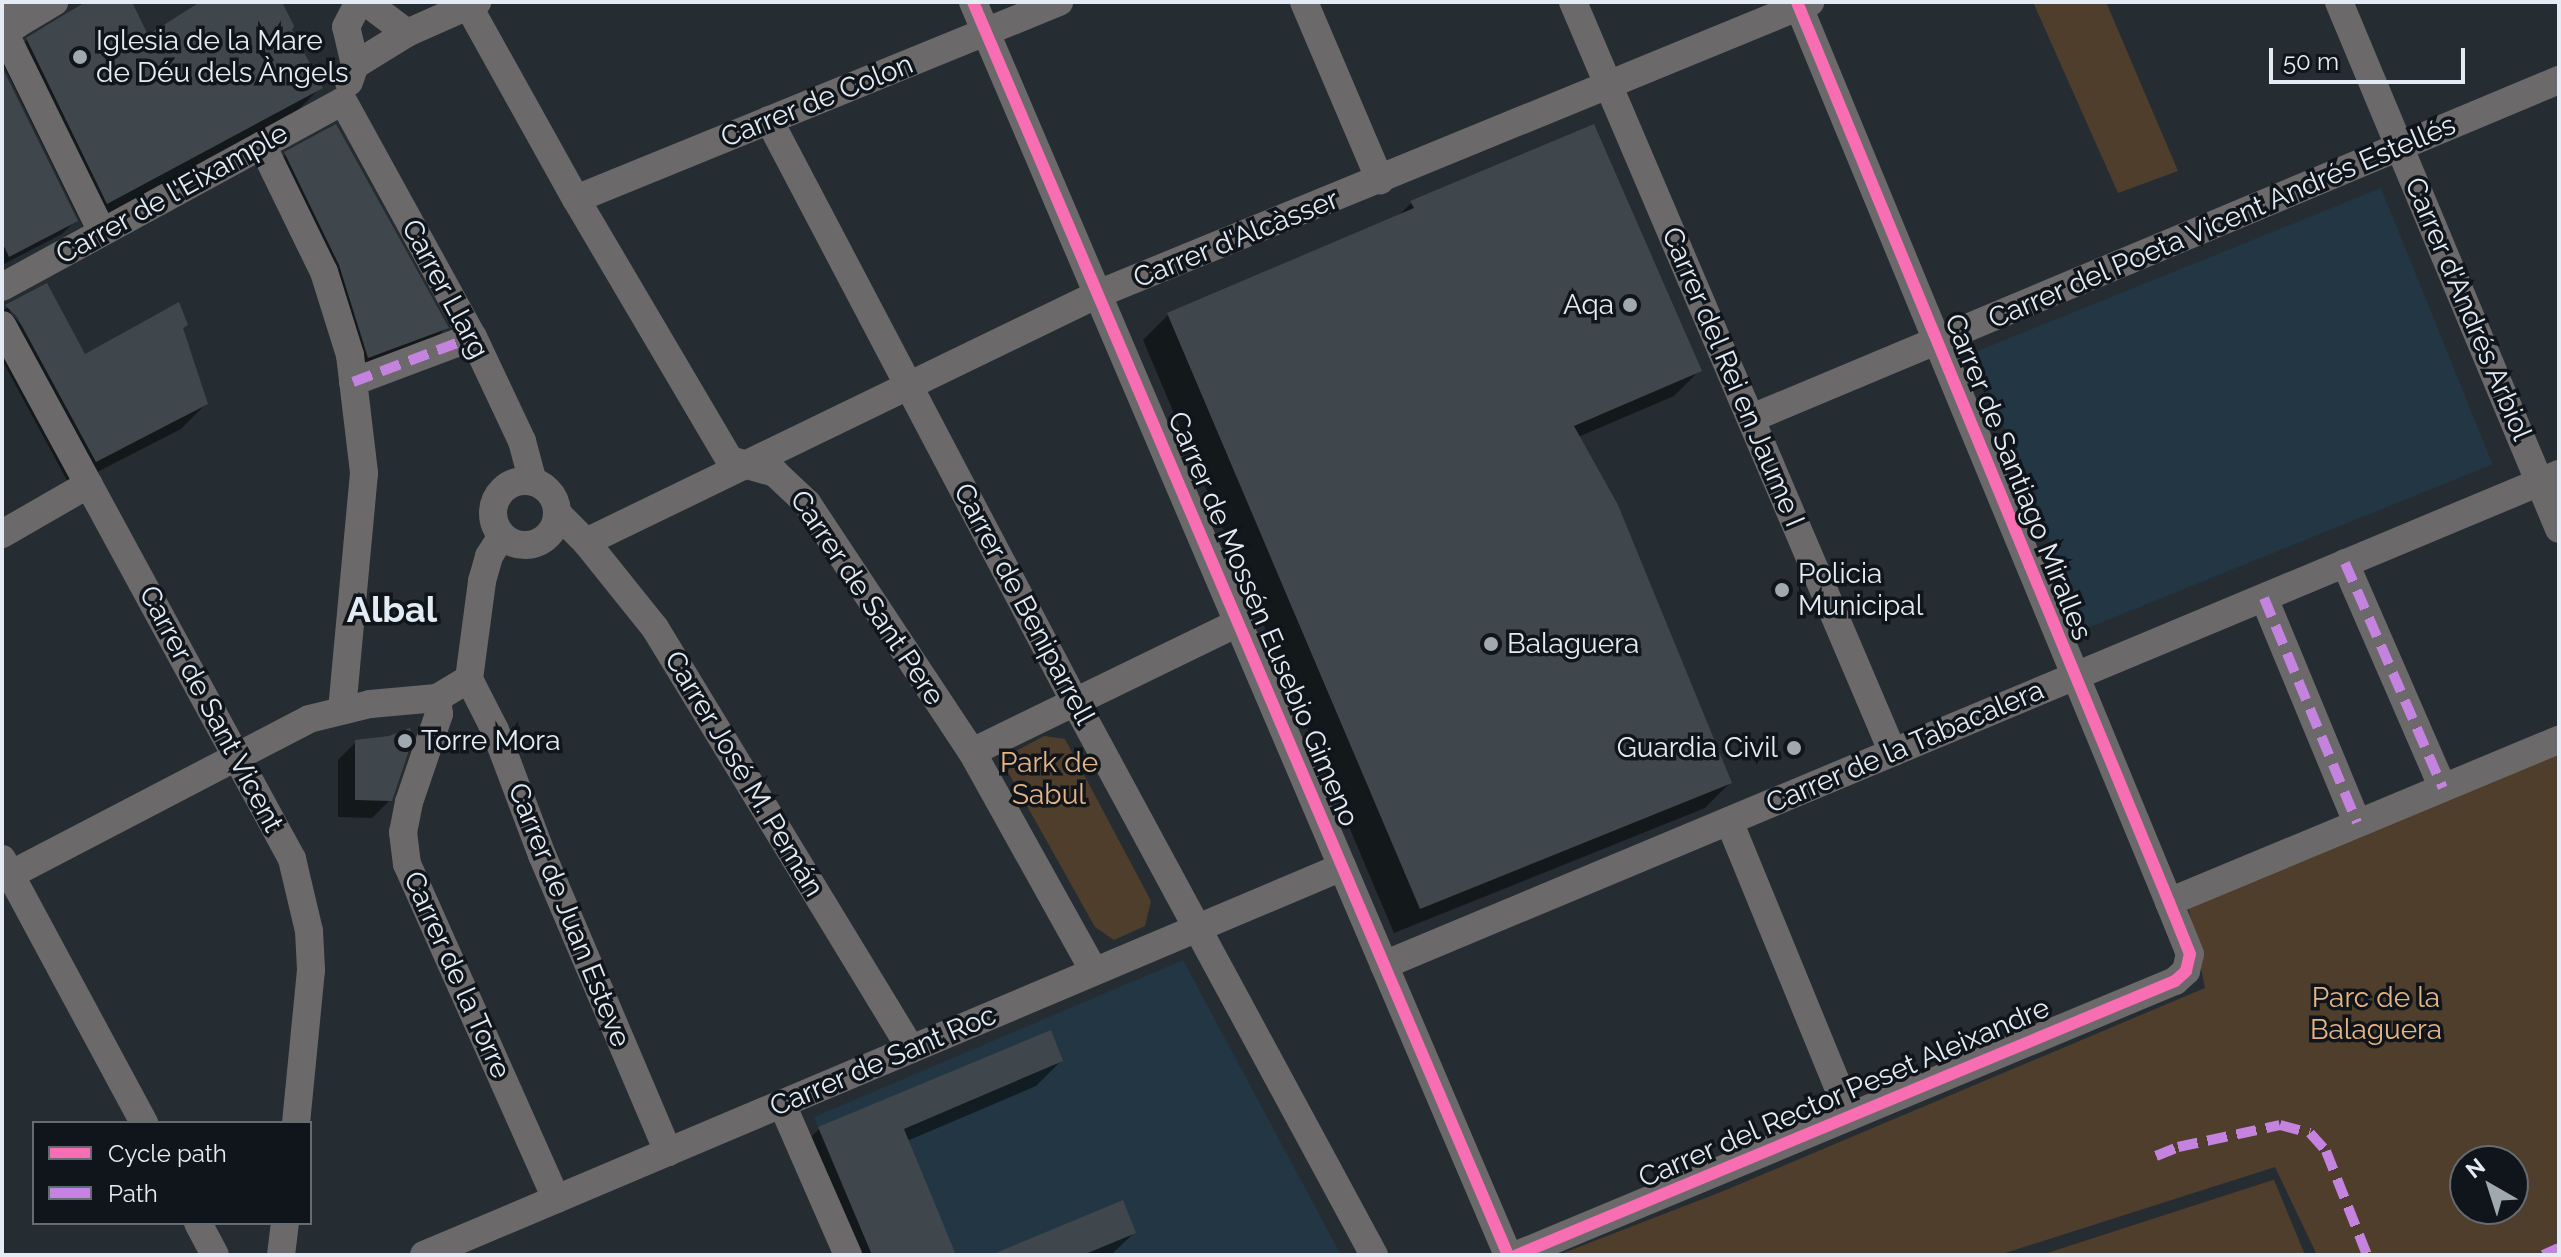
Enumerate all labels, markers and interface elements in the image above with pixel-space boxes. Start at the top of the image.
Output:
place label: Iglesia de la Mare de Déu dels Àngels [96,24,349,90]
scale bar [2273,32,2469,82]
street label: Carrer de Colon [716,47,918,155]
text: 50 m [2283,47,2339,76]
marker: Iglesia de la Mare de Déu dels Àngels [71,48,89,66]
street label: Carrer del Poeta Vicent Andrés Estellés [1982,107,2462,337]
street label: Carrer de l'Eixample [50,116,294,272]
street label: Carrer d'Andrés Arbiol [2397,172,2539,446]
street label: Carrer d'Alcàsser [1128,182,1344,296]
street label: Carrer Llarg [394,214,496,364]
street label: Carrer del Rei en Jaume I [1654,221,1812,533]
place label: Aqa [1563,288,1614,322]
marker: Aqa [1621,296,1639,314]
street label: Carrer de Santiago Miralles [1937,309,2099,645]
street label: Carrer de Mossén Eusebio Gimeno [1160,406,1366,832]
street label: Carrer de Beniparrell [946,477,1102,731]
street label: Carrer de Sant Pere [782,484,952,712]
place label: Policia Municipal [1798,557,1923,623]
street label: Carrer de Sant Vicent [132,580,290,838]
marker: Policia Municipal [1773,581,1791,599]
district label: Albal [347,588,437,632]
place label: Balaguera [1507,627,1639,661]
marker: Balaguera [1482,635,1500,653]
street label: Carrer José M. Pemán [657,645,831,903]
street label: Carrer de la Tabacalera [1760,673,2050,821]
place label: Torre Mora [421,724,560,758]
place label: Guardia Civil [1617,731,1778,765]
marker: Torre Mora [396,732,414,750]
marker: Guardia Civil [1785,739,1803,757]
park label: Park de Sabul [1000,746,1098,812]
street label: Carrer de Juan Esteve [500,777,638,1053]
street label: Carrer de la Torre [396,866,518,1084]
park label: Parc de la Balaguera [2310,981,2442,1047]
street label: Carrer del Rector Peset Aleixandre [1632,990,2056,1196]
street label: Carrer de Sant Roc [765,998,1001,1124]
legend [32,1121,312,1225]
text: Cycle path [108,1139,227,1168]
north arrow [2449,1145,2529,1225]
text: N [2460,1153,2490,1183]
text: Path [108,1179,158,1208]

